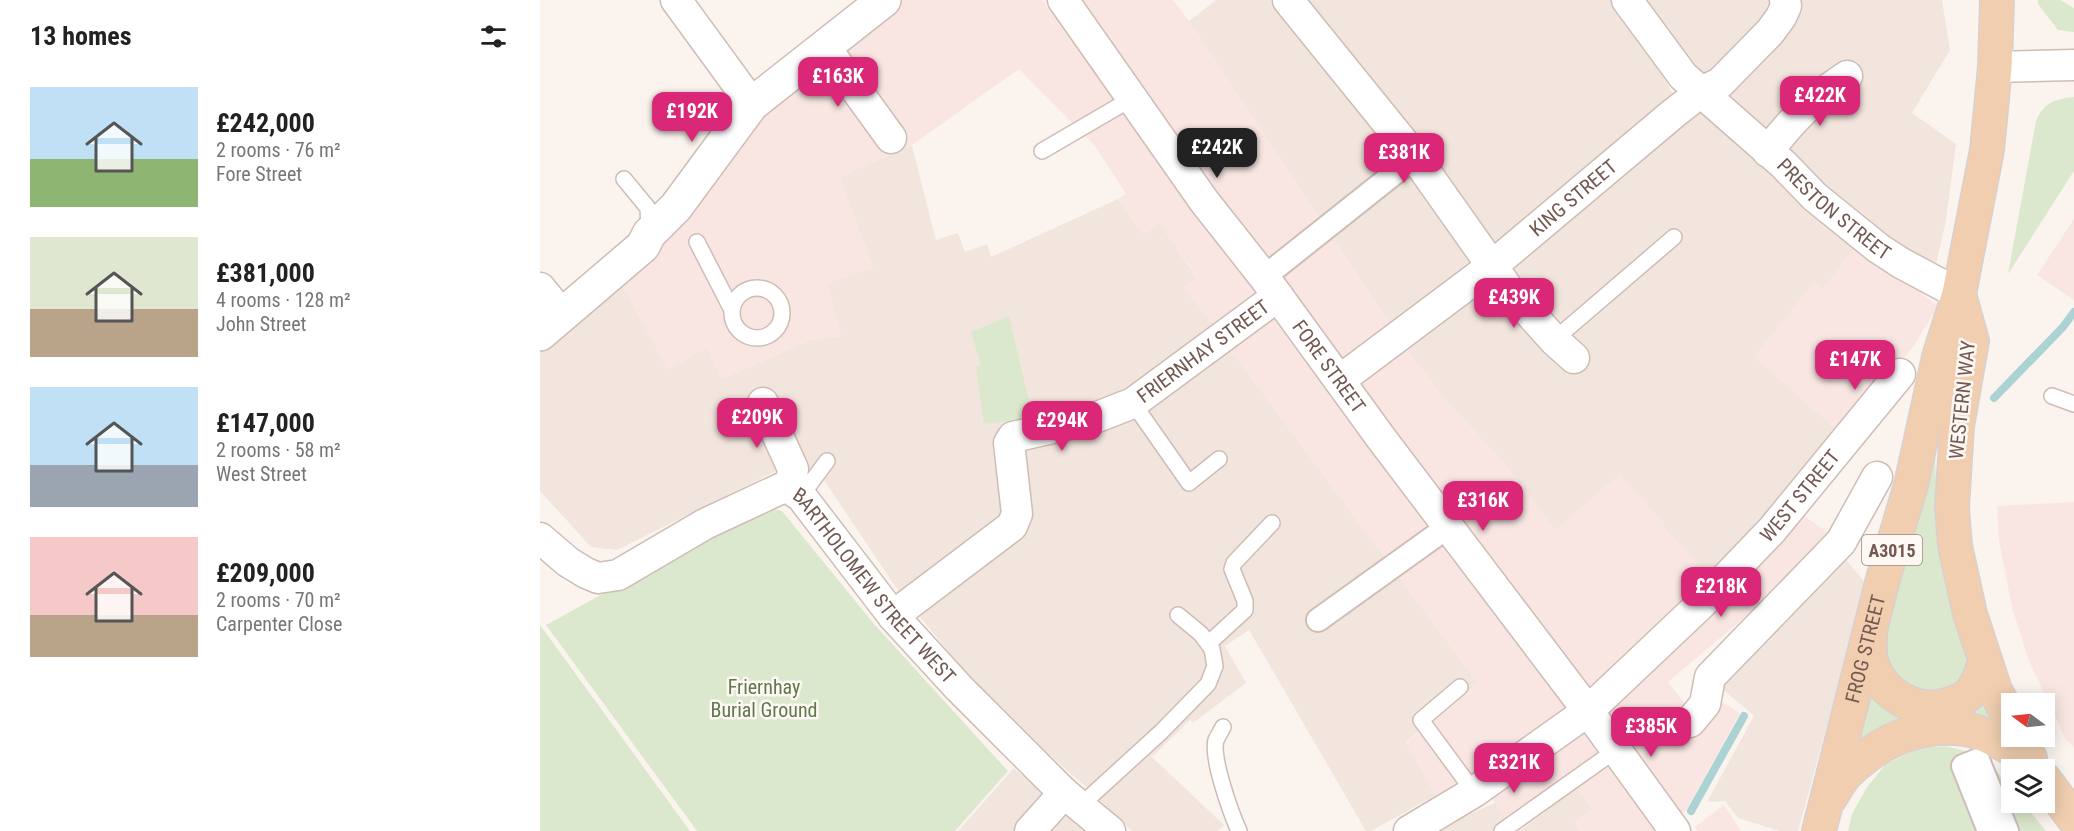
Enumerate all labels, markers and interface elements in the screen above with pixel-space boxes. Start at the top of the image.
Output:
icon: filters [477,20,510,53]
text: 13 homes [30,21,132,51]
pin: £163K [796,57,880,108]
text: £163K [812,64,864,88]
pin: £422K [1778,76,1862,127]
text: £422K [1794,83,1846,107]
pin: £192K [650,92,734,143]
text: £192K [666,99,718,123]
text: £242,000 [216,108,315,138]
icon: home [78,111,150,183]
pin: £242K [1175,128,1259,179]
pin: £381K [1362,133,1446,184]
text: £242K [1191,135,1243,159]
text: 2 rooms · 76 m² [216,138,341,162]
text: £381K [1378,140,1430,164]
street label: PRESTON STREET [1772,153,1895,265]
street label: KING STREET [1525,154,1622,241]
text: Fore Street [216,162,302,186]
text: £381,000 [216,258,315,288]
icon: home [78,261,150,333]
pin: £439K [1472,278,1556,329]
text: £439K [1488,285,1540,309]
text: 4 rooms · 128 m² [216,288,351,312]
street label: FRIERNHAY STREET [1132,295,1274,408]
text: John Street [216,312,307,336]
street label: FORE STREET [1287,315,1371,418]
street label: WESTERN WAY [1944,339,1980,461]
pin: £147K [1813,340,1897,391]
text: £147K [1829,347,1881,371]
pin: £209K [715,398,799,449]
pin: £294K [1020,401,1104,452]
text: £209K [731,405,783,429]
text: £147,000 [216,408,315,438]
text: £294K [1036,408,1088,432]
icon: home [78,411,150,483]
text: 2 rooms · 58 m² [216,438,341,462]
street label: WEST STREET [1755,445,1845,547]
text: West Street [216,462,307,486]
pin: £316K [1441,481,1525,532]
street label: BARTHOLOMEW STREET WEST [789,482,961,688]
text: £316K [1457,488,1509,512]
road number: A3015 [1862,535,1922,565]
text: £209,000 [216,558,315,588]
icon: home [78,561,150,633]
pin: £218K [1679,567,1763,618]
text: £218K [1695,574,1747,598]
text: 2 rooms · 70 m² [216,588,341,612]
street label: FROG STREET [1840,592,1891,705]
text: Carpenter Close [216,612,342,636]
park label: Friernhay Burial Ground [710,675,818,722]
north arrow [2001,693,2055,747]
map controls [2001,693,2055,813]
pin: £385K [1609,707,1693,758]
text: £385K [1625,714,1677,738]
pin: £321K [1472,743,1556,794]
text: £321K [1488,750,1540,774]
button: layers [2001,759,2055,813]

